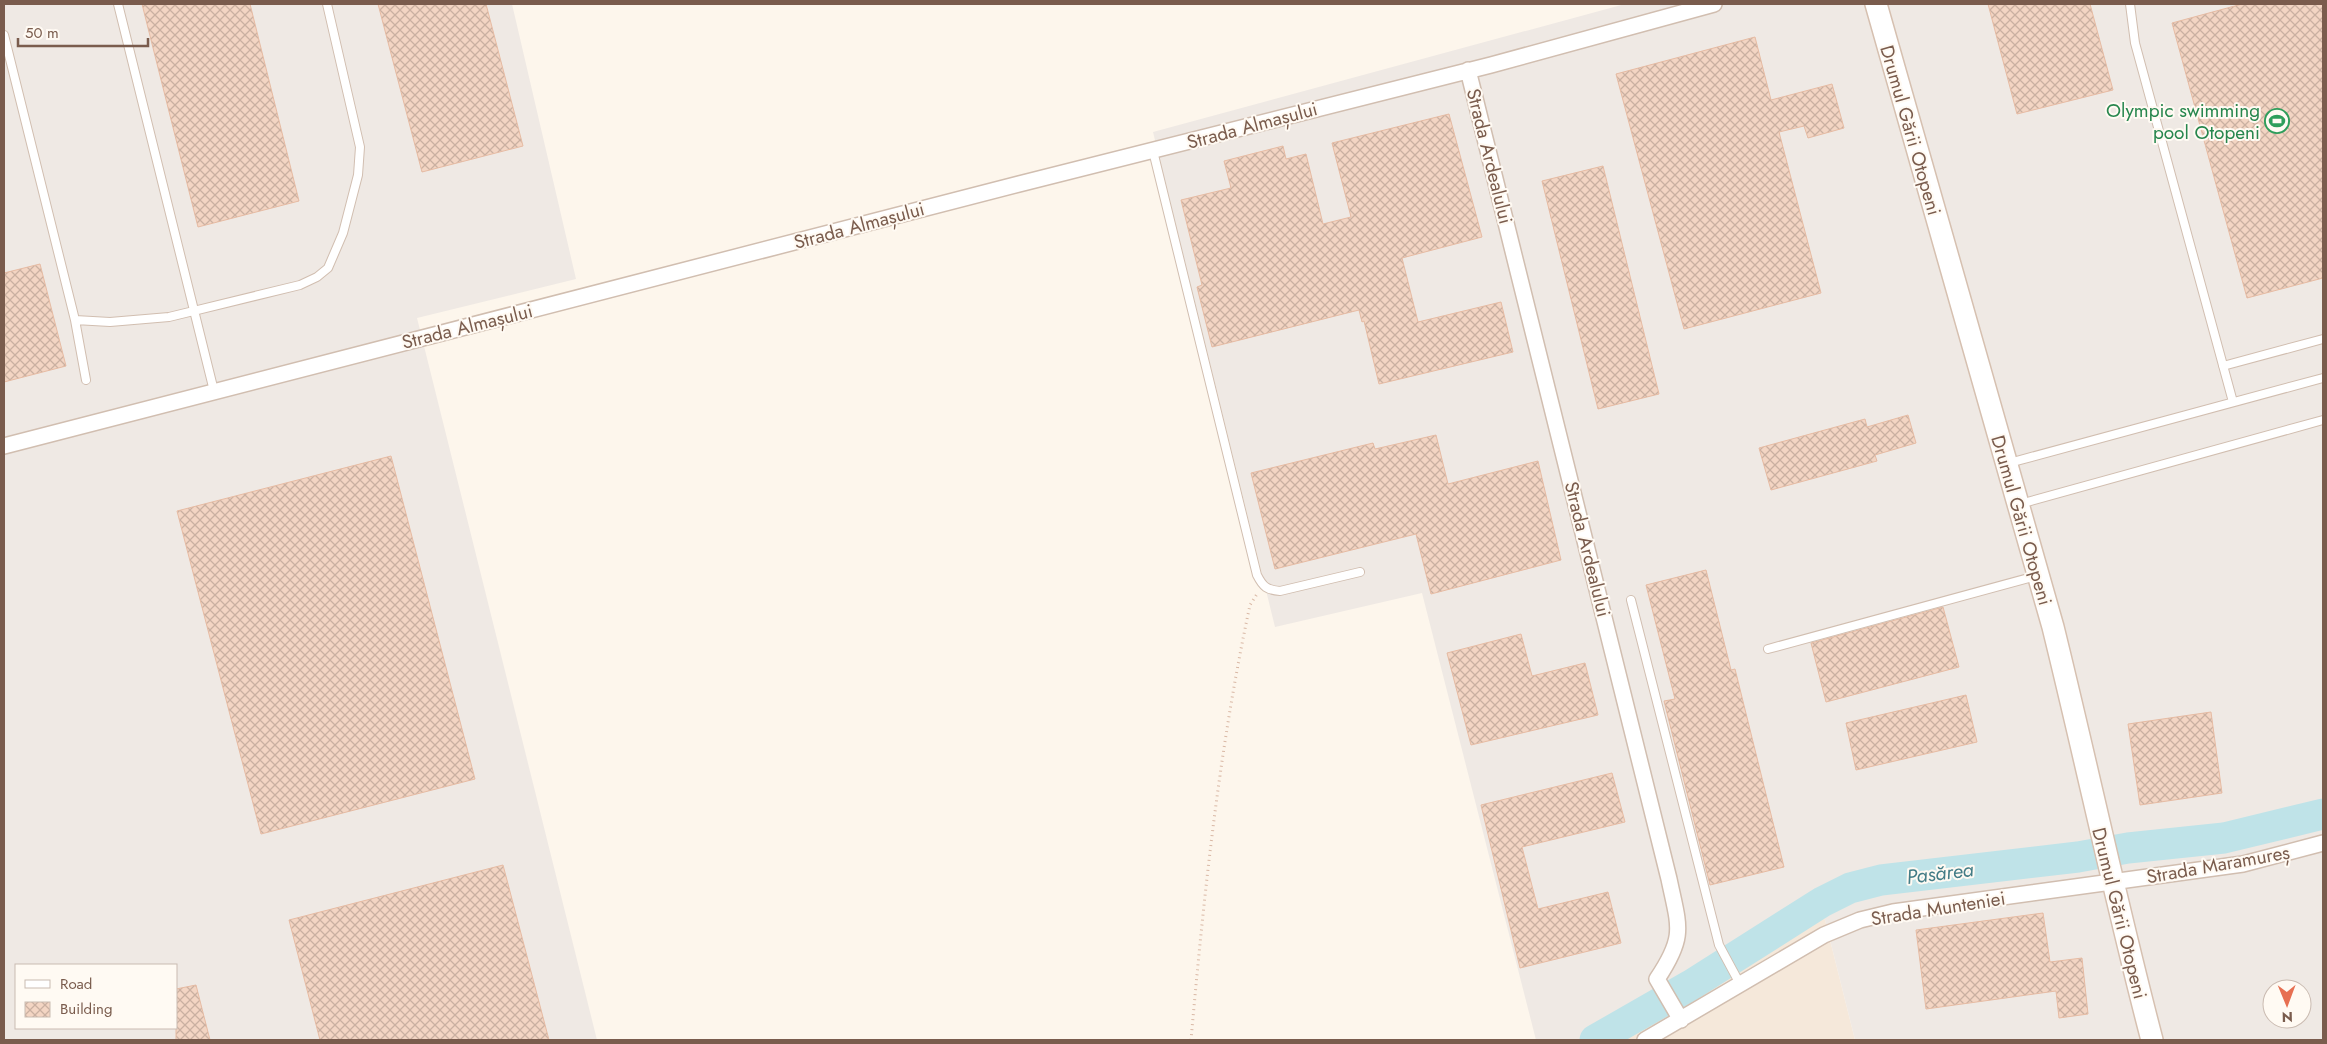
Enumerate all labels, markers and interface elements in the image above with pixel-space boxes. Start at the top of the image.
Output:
scale bar [18,15,148,47]
text: 50 m [25,22,59,44]
street label: Drumul Gării Otopeni [1873,42,1948,218]
street label: Strada Ardealului [1460,86,1519,227]
street label: Strada Almașului [1184,95,1320,156]
place label: Olympic swimming pool Otopeni [2106,97,2260,146]
sports icon: Olympic swimming pool Otopeni [2264,108,2290,134]
street label: Strada Almașului [791,195,927,256]
street label: Strada Almașului [399,297,535,356]
street label: Drumul Gării Otopeni [1984,432,2059,608]
street label: Strada Ardealului [1558,479,1617,620]
street label: Drumul Gării Otopeni [2085,825,2154,1002]
street label: Strada Maramureș [2144,839,2292,890]
water label: Pasărea [1905,855,1975,892]
street label: Strada Munteniei [1869,885,2007,932]
legend [15,964,178,1029]
text: Road [60,973,92,995]
north arrow [2262,979,2312,1029]
text: Building [60,998,112,1020]
text: N [2281,1007,2293,1027]

